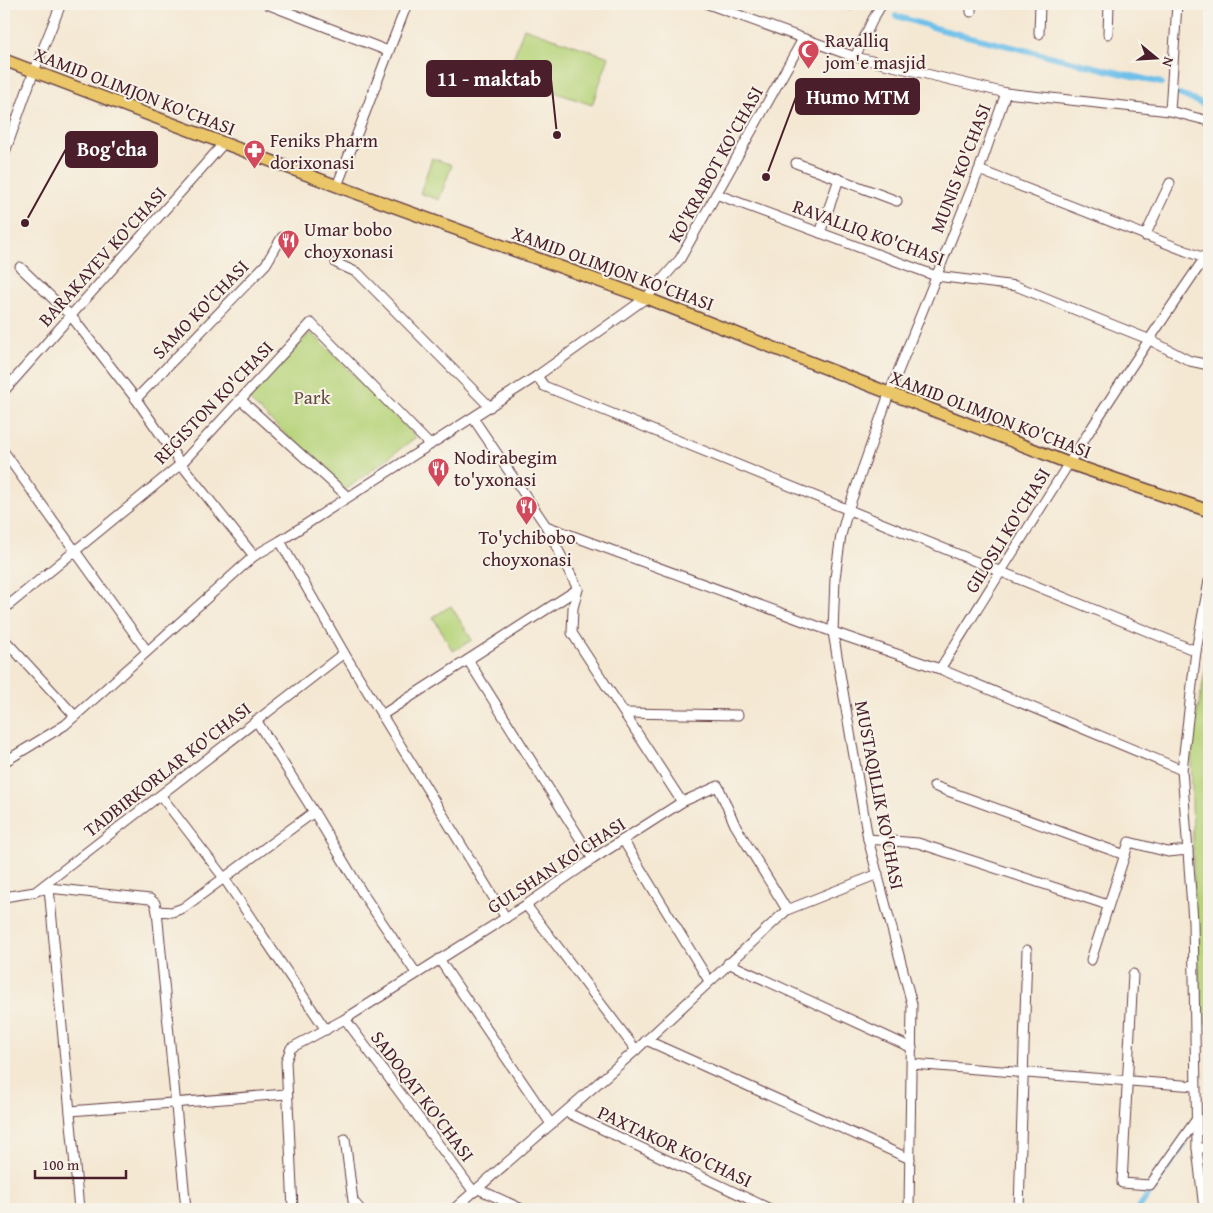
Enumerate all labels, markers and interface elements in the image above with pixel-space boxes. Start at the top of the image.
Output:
place label: Ravalliq jom'e masjid [822,26,927,76]
north arrow [1130,32,1180,82]
mosque icon: Ravalliq jom'e masjid [797,39,821,70]
street label: XAMID OLIMJON KO'CHASI [30,40,240,142]
text: N [1157,54,1179,70]
callout: 11 - maktab [427,61,551,96]
text: 11 - maktab [437,64,541,93]
callout: Humo MTM [796,79,919,114]
street label: KO'KRABOT KO'CHASI [660,81,770,247]
text: Humo MTM [806,82,910,111]
street label: MUNIS KO'CHASI [922,99,998,237]
place label: Feniks Pharm dorixonasi [270,126,379,176]
callout: Bog'cha [66,132,157,167]
text: Bog'cha [77,134,148,163]
pharmacy icon: Feniks Pharm dorixonasi [242,139,266,170]
street label: BARAKAYEV KO'CHASI [31,180,173,332]
street label: RAVALLIQ KO'CHASI [789,192,949,273]
place label: Umar bobo choyxonasi [304,215,393,265]
street label: XAMID OLIMJON KO'CHASI [508,218,718,318]
restaurant icon: Umar bobo choyxonasi [276,228,300,259]
street label: SAMO KO'CHASI [145,253,255,365]
street label: REGISTON KO'CHASI [147,334,280,470]
street label: XAMID OLIMJON KO'CHASI [886,363,1096,465]
park label: Park [294,383,331,411]
place label: Nodirabegim to'yxonasi [454,443,558,493]
restaurant icon: Nodirabegim to'yxonasi [426,456,450,487]
street label: GILOSLI KO'CHASI [957,462,1057,598]
restaurant icon: To'ychibobo choyxonasi [515,494,539,525]
place label: To'ychibobo choyxonasi [478,523,576,573]
street label: TADBIRKORLAR KO'CHASI [77,694,257,843]
street label: MUSTAQILLIK KO'CHASI [848,698,912,892]
street label: GULSHAN KO'CHASI [481,810,631,920]
street label: SADOQAT KO'CHASI [364,1025,482,1167]
street label: PAXTAKOR KO'CHASI [593,1098,757,1194]
scale bar [35,1148,126,1180]
text: 100 m [42,1154,80,1175]

